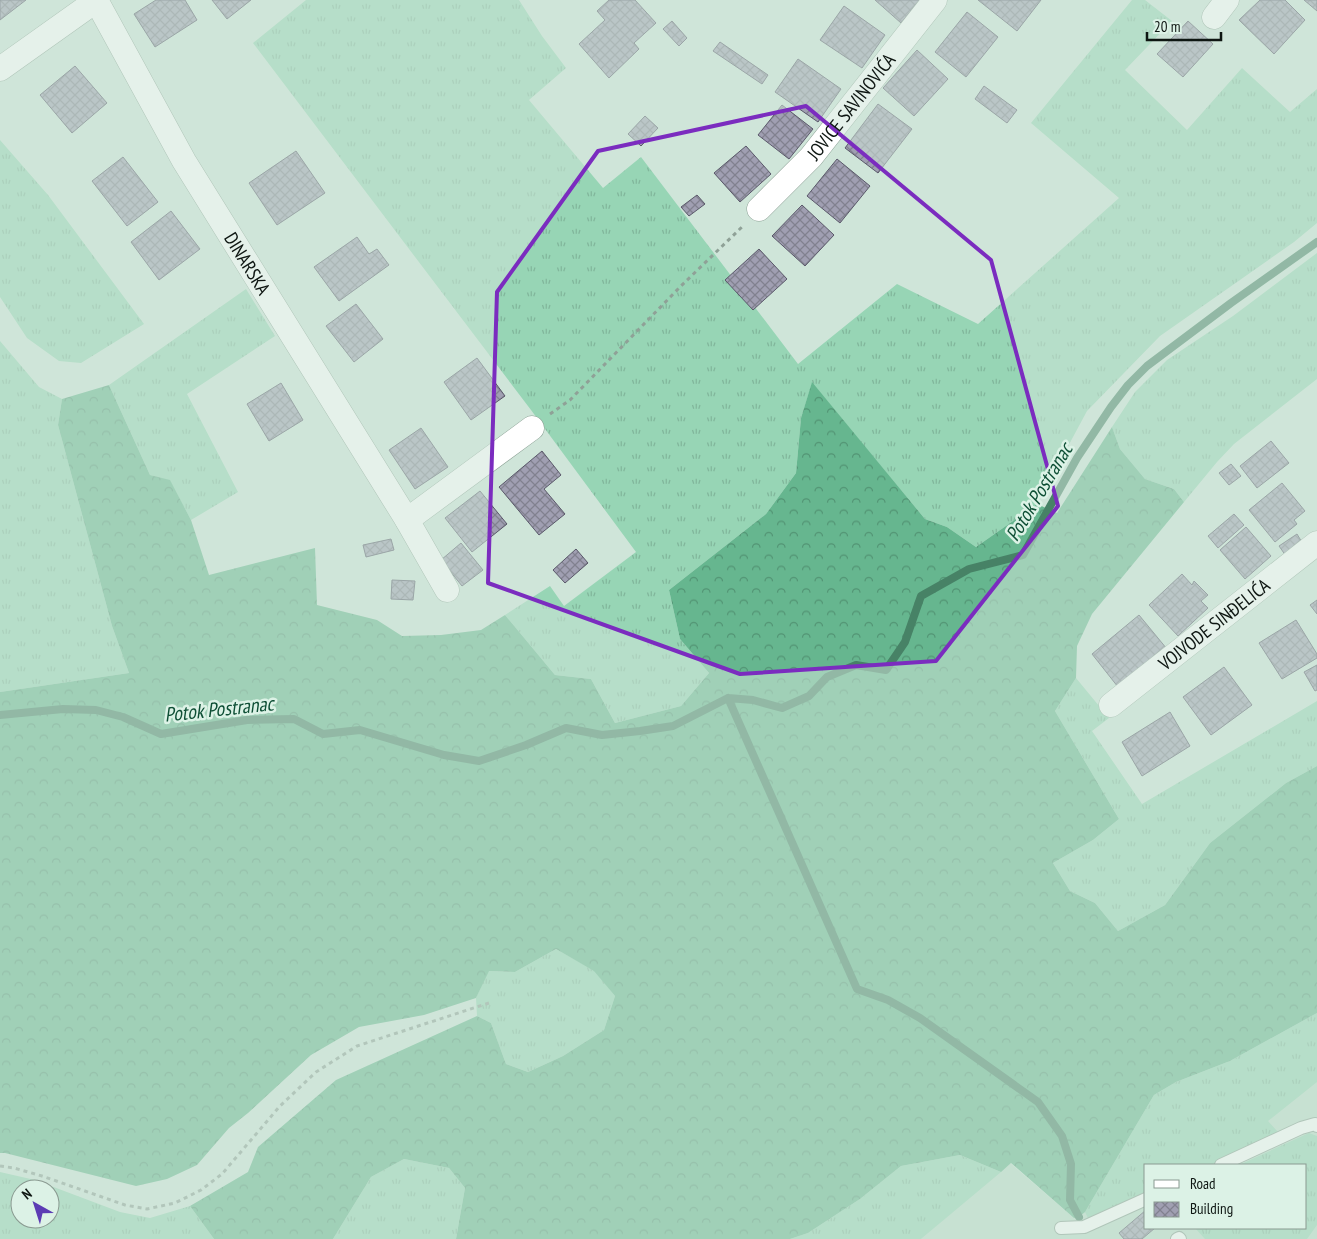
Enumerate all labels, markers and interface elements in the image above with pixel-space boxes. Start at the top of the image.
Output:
scale bar [1147,10,1221,42]
text: 20 m [1154,17,1180,36]
street label: JOVICE SAVINOVIĆA [801,48,900,165]
street label: DINARSKA [219,228,276,299]
water label: Potok Postranac [1000,437,1079,546]
street label: VOJVODE SINĐELIĆA [1153,573,1274,676]
water label: Potok Postranac [163,690,277,728]
legend [1144,1164,1307,1229]
text: Road [1190,1174,1216,1193]
north arrow [10,1179,60,1229]
text: N [18,1185,35,1203]
text: Building [1190,1199,1233,1218]

